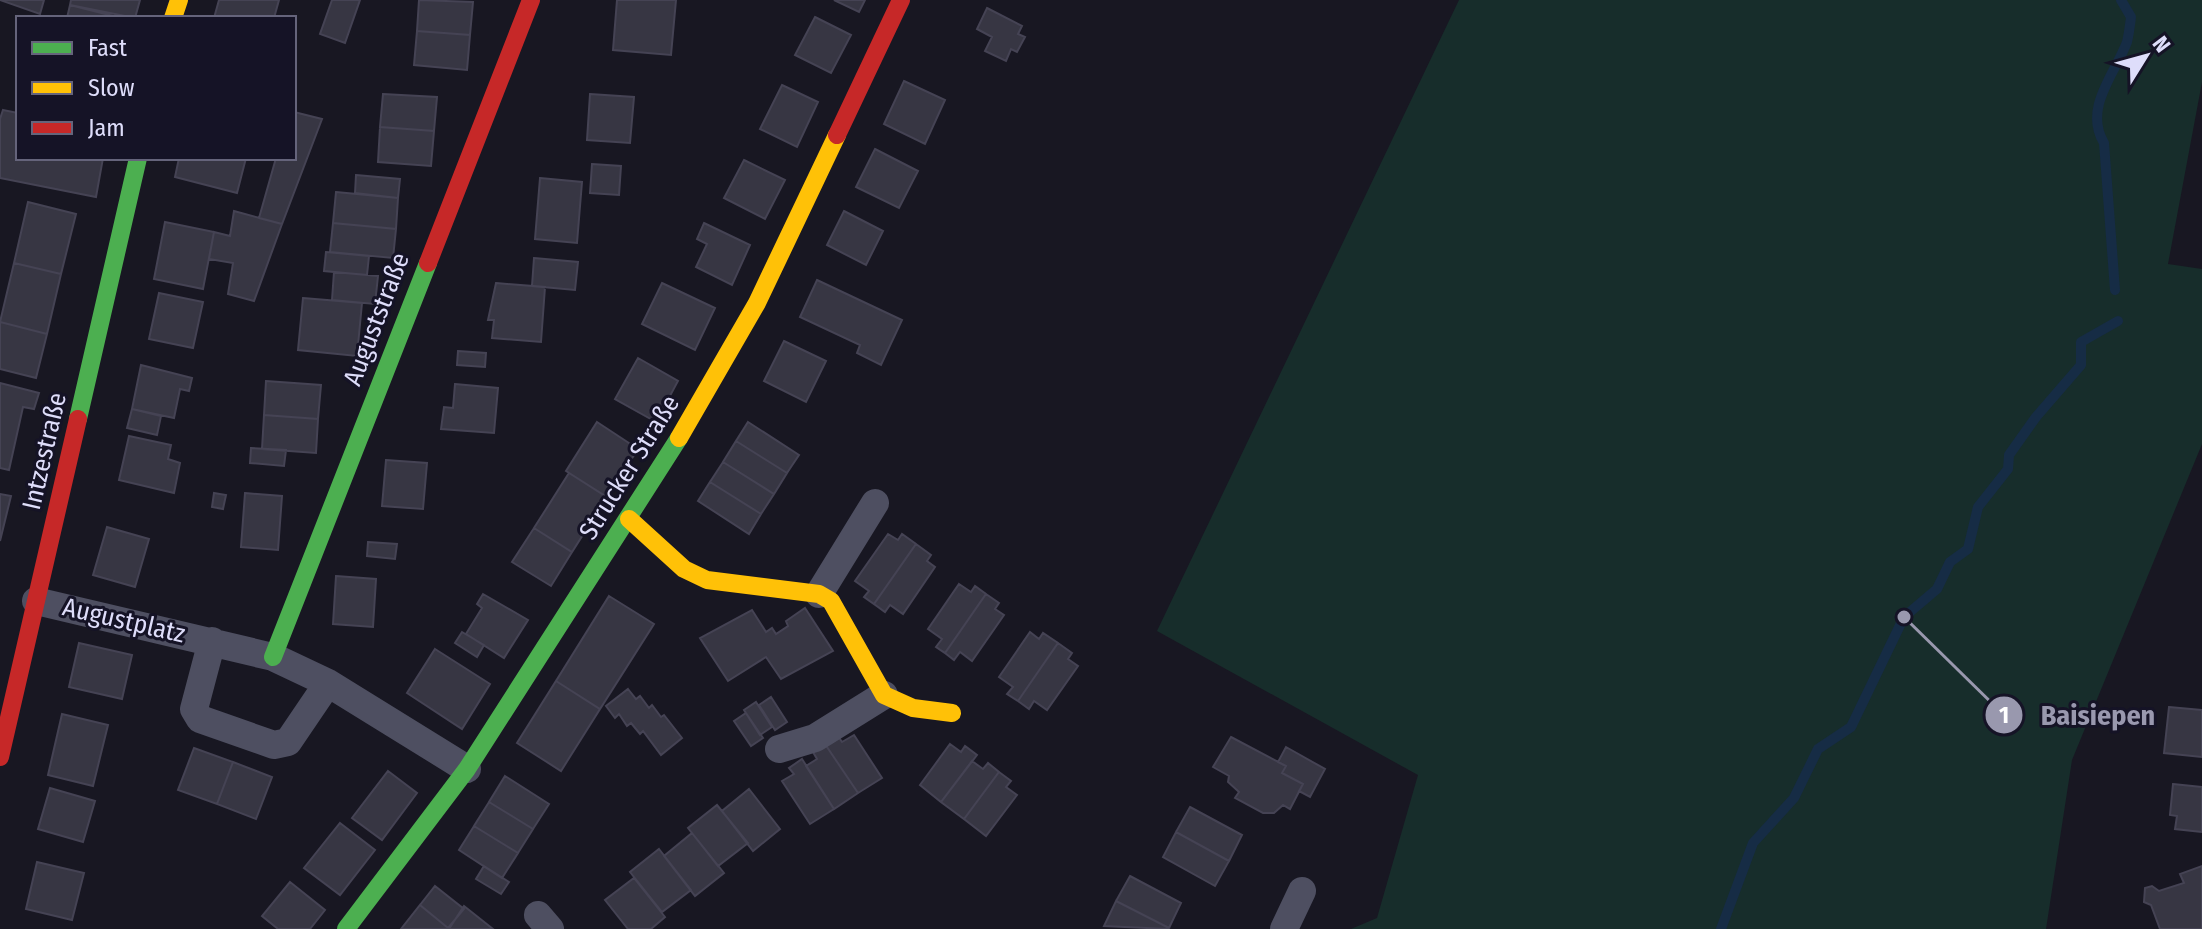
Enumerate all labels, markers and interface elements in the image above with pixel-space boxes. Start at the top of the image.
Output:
legend [16,16,296,160]
north arrow [2106,16,2186,96]
text: N [2147,31,2176,58]
text: Fast [88,34,127,62]
text: Slow [88,74,135,102]
text: Jam [88,114,125,142]
street label: Auguststraße [337,248,416,390]
street label: Intzestraße [16,389,73,513]
street label: Strucker Straße [573,389,686,545]
street label: Augustplatz [60,591,188,650]
callout: Baisiepen [1984,689,2171,741]
text: Baisiepen [2041,699,2155,732]
text: 1 [1999,701,2009,729]

